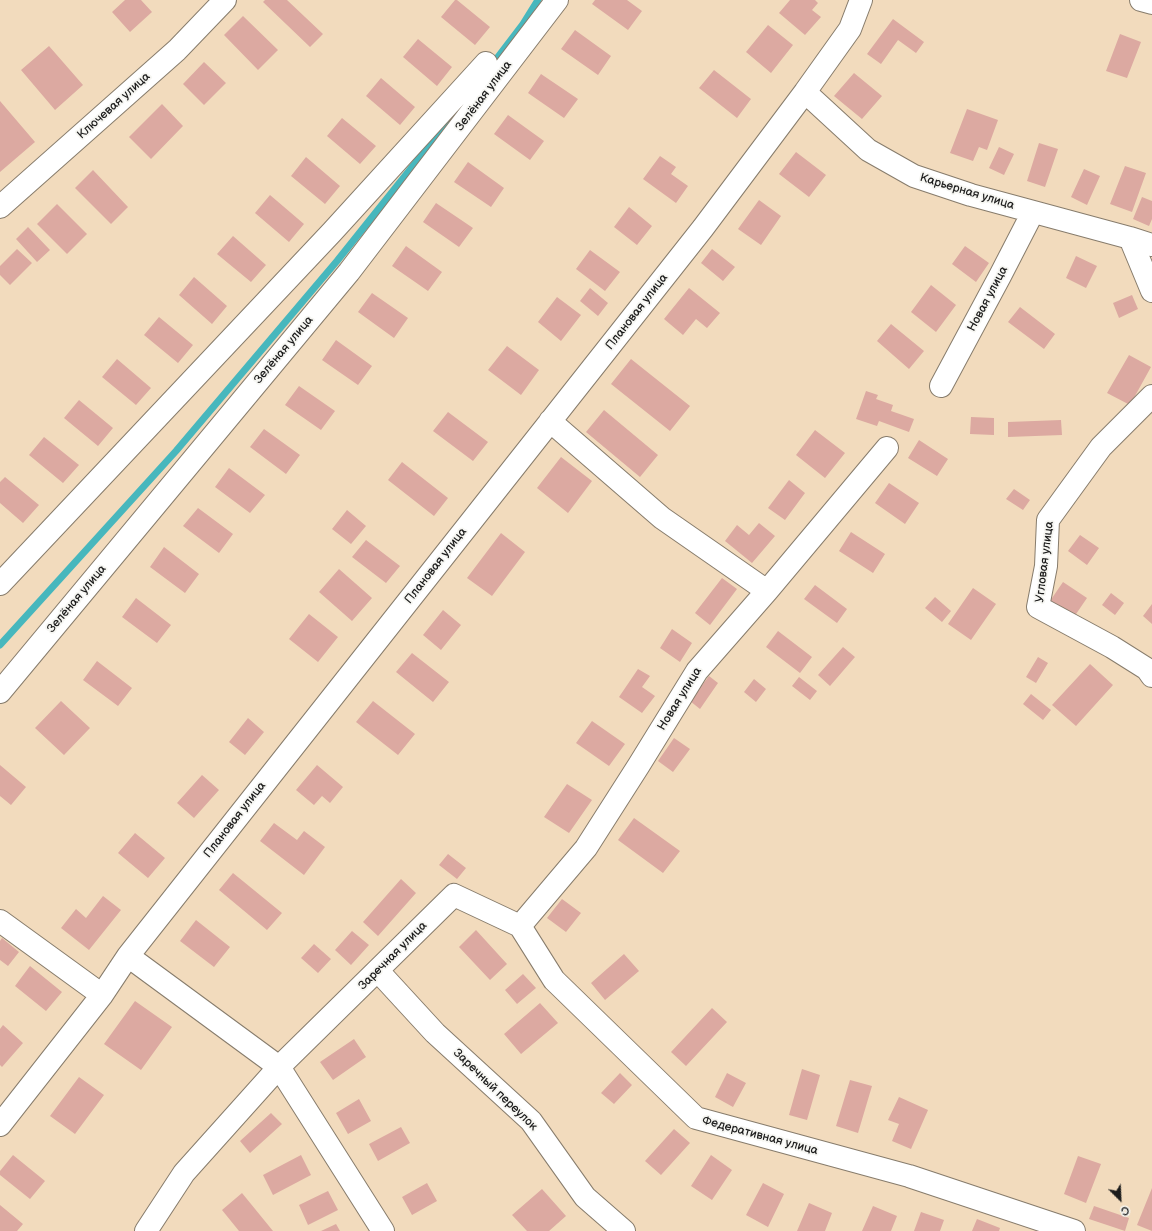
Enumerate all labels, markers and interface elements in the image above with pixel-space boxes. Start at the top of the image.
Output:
street label: Зелёная улица [453,58,515,134]
street label: Ключевая улица [75,70,153,142]
street label: Карьерная улица [918,171,1016,213]
street label: Новая улица [965,264,1011,334]
street label: Плановая улица [603,271,671,353]
street label: Зелёная улица [251,313,317,387]
street label: Угловая улица [1033,520,1057,604]
street label: Плановая улица [402,525,470,607]
street label: Зелёная улица [44,562,110,636]
street label: Новая улица [655,665,705,733]
street label: Плановая улица [201,779,269,861]
street label: Заречная улица [356,919,430,993]
street label: Заречный переулок [450,1046,540,1134]
street label: Федеративная улица [700,1114,820,1158]
north arrow [1100,1179,1140,1219]
text: С [1119,1203,1131,1218]

